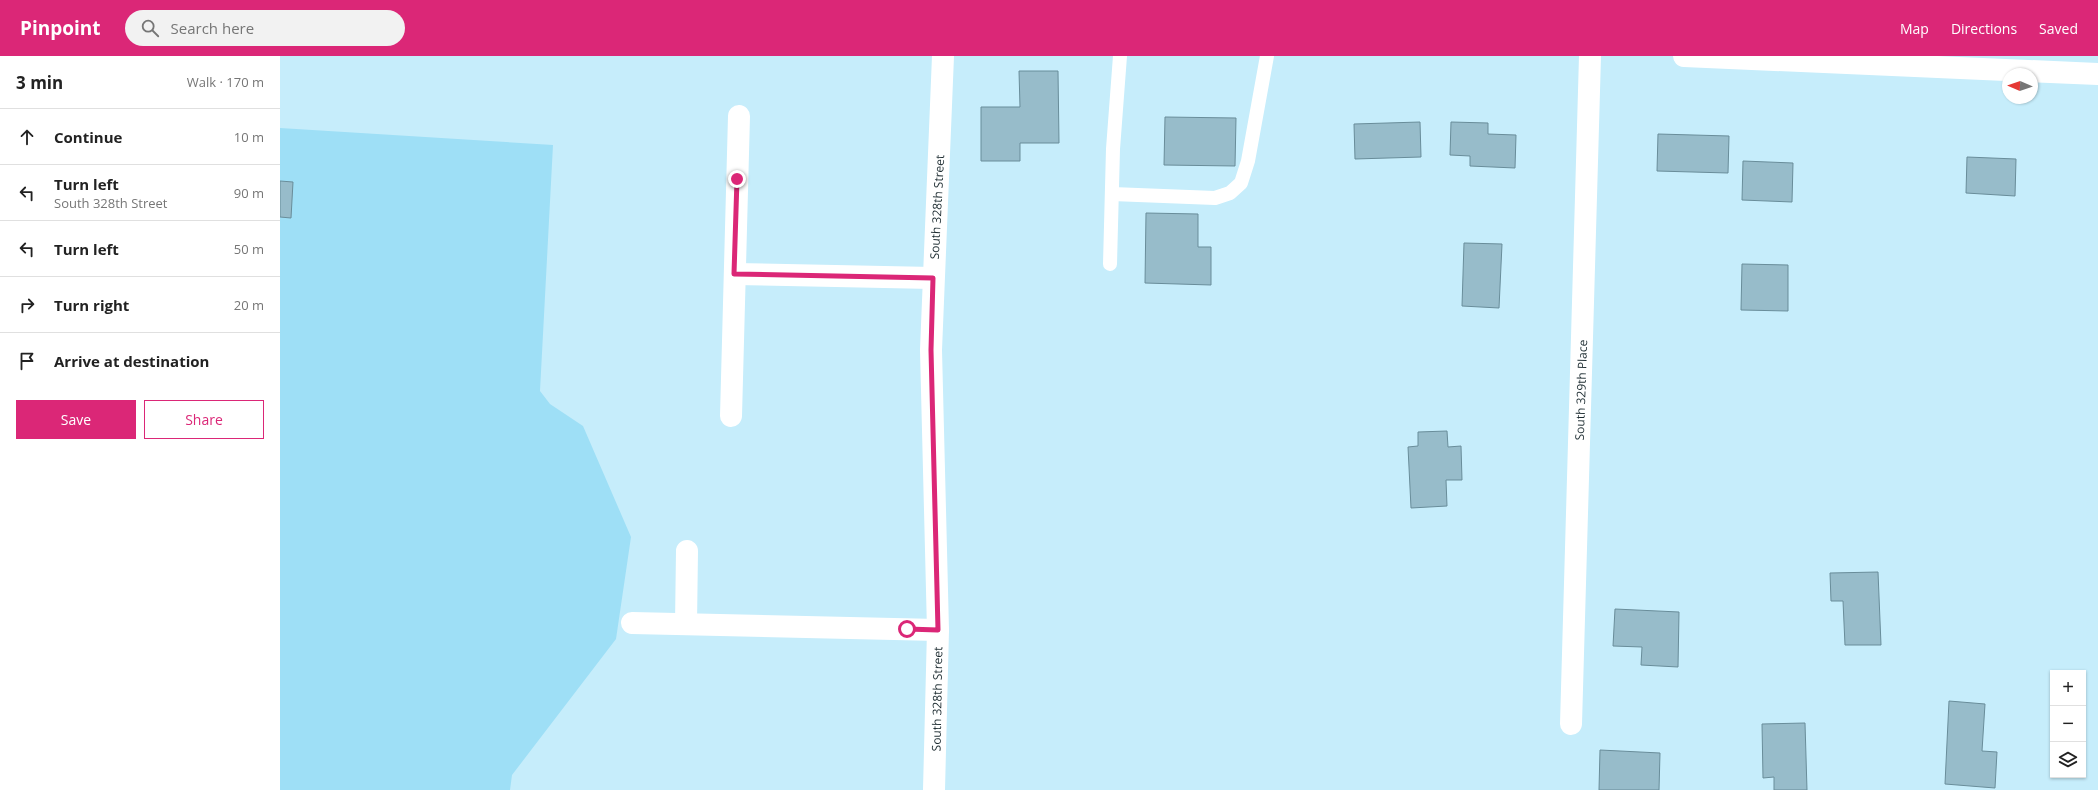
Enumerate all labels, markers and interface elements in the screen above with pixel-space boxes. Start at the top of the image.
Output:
search box [125,10,405,46]
text: Pinpoint [20,15,101,41]
icon: search [139,17,161,39]
text: Search here [171,18,254,38]
text: Map [1900,19,1929,38]
text: Directions [1951,19,2017,38]
text: Saved [2039,19,2078,38]
north arrow [2002,68,2038,104]
text: 3 min [16,71,63,94]
text: Walk · 170 m [187,73,264,91]
icon: ahead [16,126,38,148]
text: Continue [54,127,122,147]
text: 10 m [234,128,264,146]
street label: South 328th Street [926,154,948,260]
route end [728,170,746,188]
text: Turn left [54,174,119,194]
icon: left [16,182,38,204]
text: 90 m [234,184,264,202]
text: South 328th Street [54,194,168,212]
icon: left [16,238,38,260]
text: Turn left [54,239,119,259]
text: 50 m [234,240,264,258]
icon: right [16,294,38,316]
text: Turn right [54,295,129,315]
text: 20 m [234,296,264,314]
street label: South 329th Place [1571,339,1591,441]
icon: arrive [16,350,38,372]
text: Arrive at destination [54,351,209,371]
button: Save [16,400,136,439]
button: Share [144,400,264,439]
route start [898,620,916,638]
street label: South 328th Street [928,646,946,752]
map controls [2050,670,2086,778]
button: + [2050,670,2086,706]
button: − [2050,706,2086,742]
button: layers [2050,742,2086,778]

